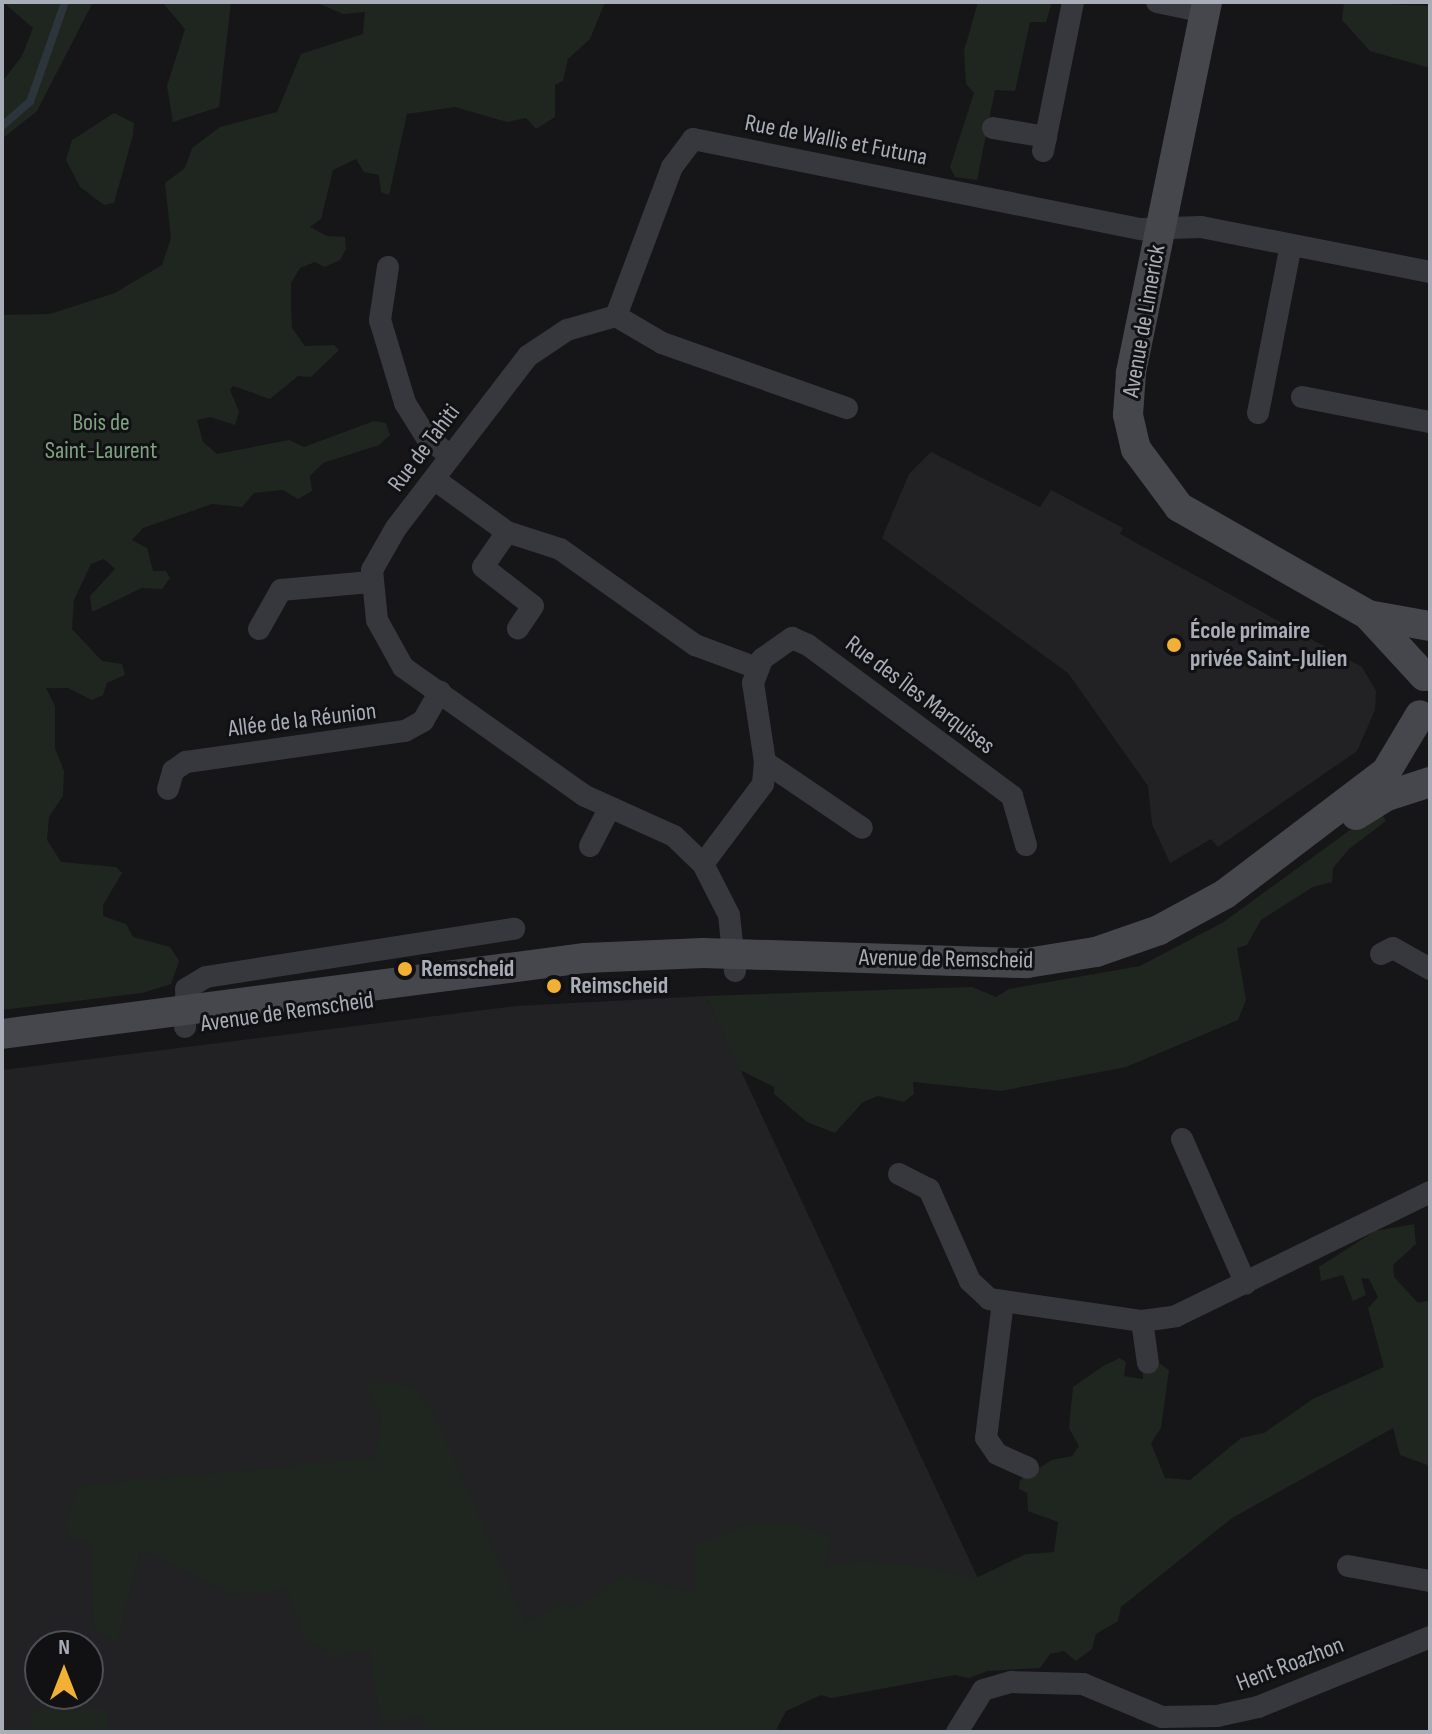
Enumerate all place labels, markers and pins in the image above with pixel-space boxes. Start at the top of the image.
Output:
place label: École primaire privée Saint-Julien [1190,617,1347,673]
marker: École primaire privée Saint-Julien [1165,636,1183,654]
place label: Remscheid [421,955,514,983]
marker: Remscheid [396,960,414,978]
place label: Reimscheid [570,972,668,1000]
marker: Reimscheid [545,977,563,995]

